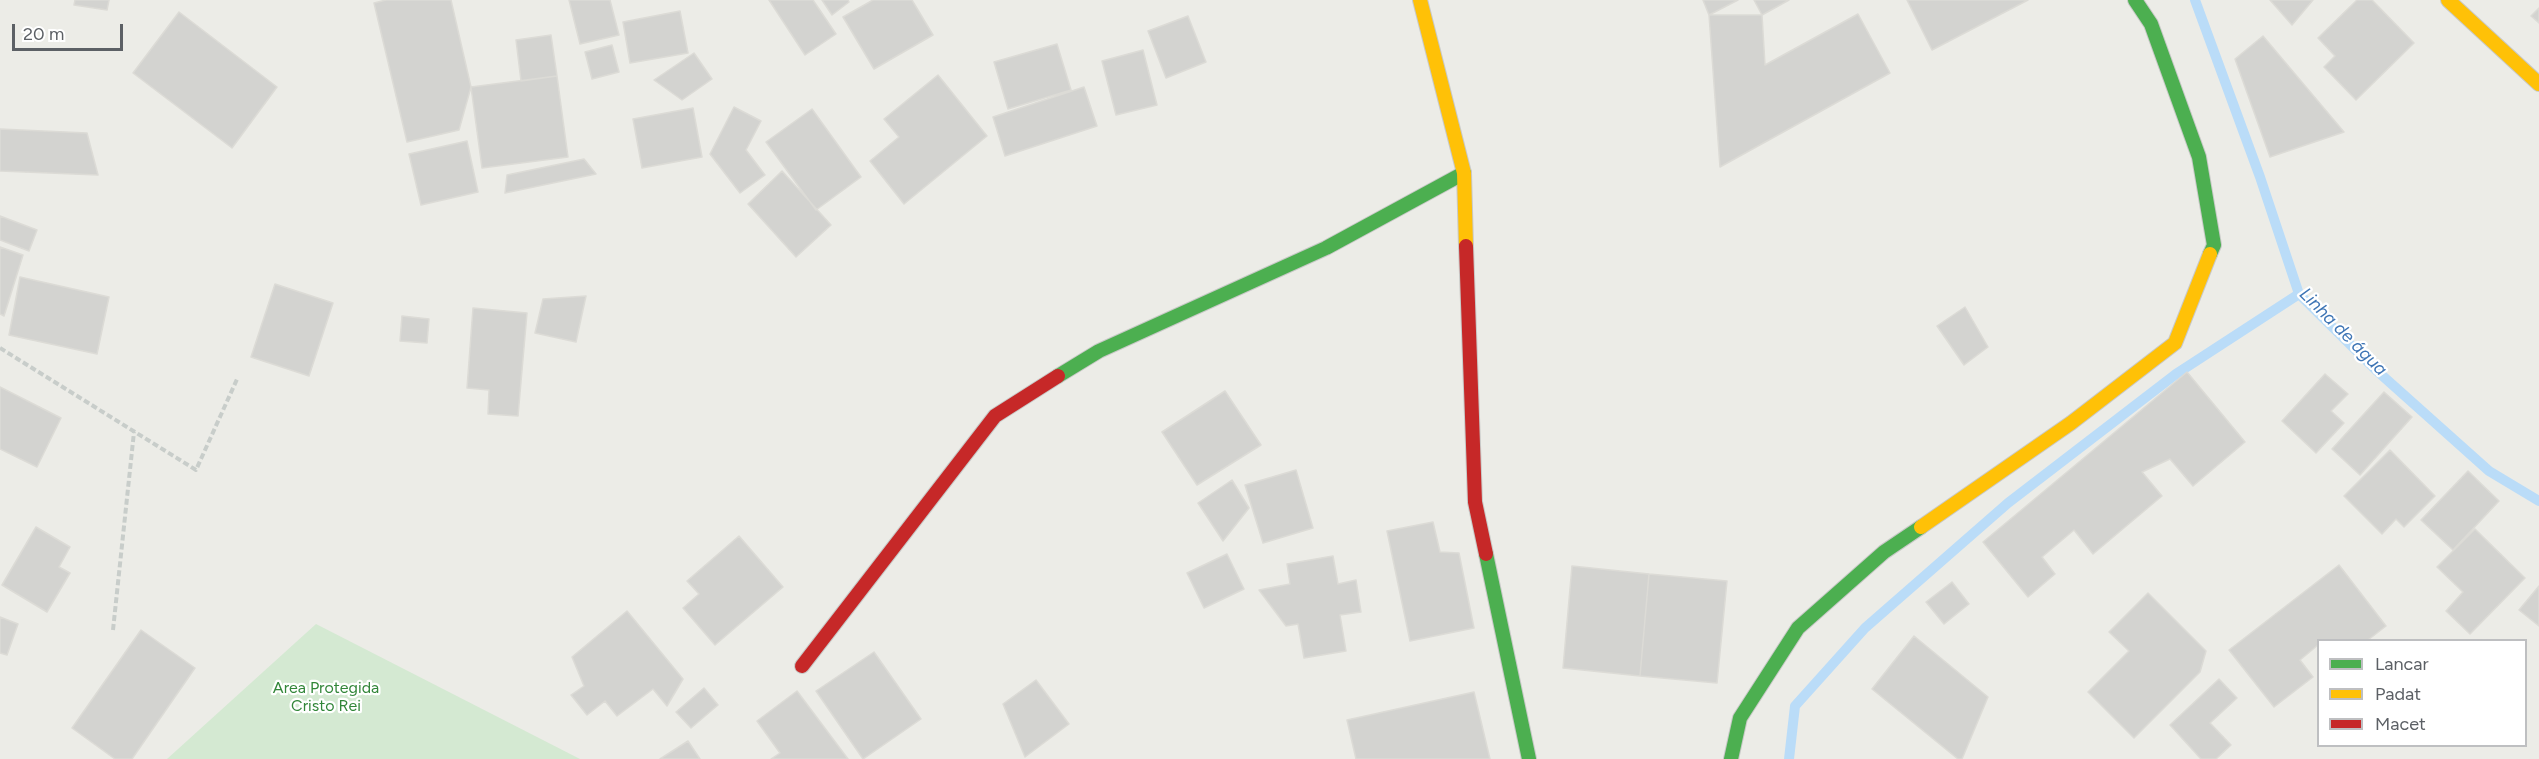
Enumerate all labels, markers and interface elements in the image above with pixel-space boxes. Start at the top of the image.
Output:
scale bar [15,12,126,50]
text: 20 m [23,23,64,45]
water label: Linha de água [2295,284,2391,380]
legend [2317,639,2527,747]
text: Lancar [2375,653,2429,675]
park label: Area Protegida Cristo Rei [273,678,379,716]
text: Padat [2375,683,2421,705]
text: Macet [2375,713,2426,735]

